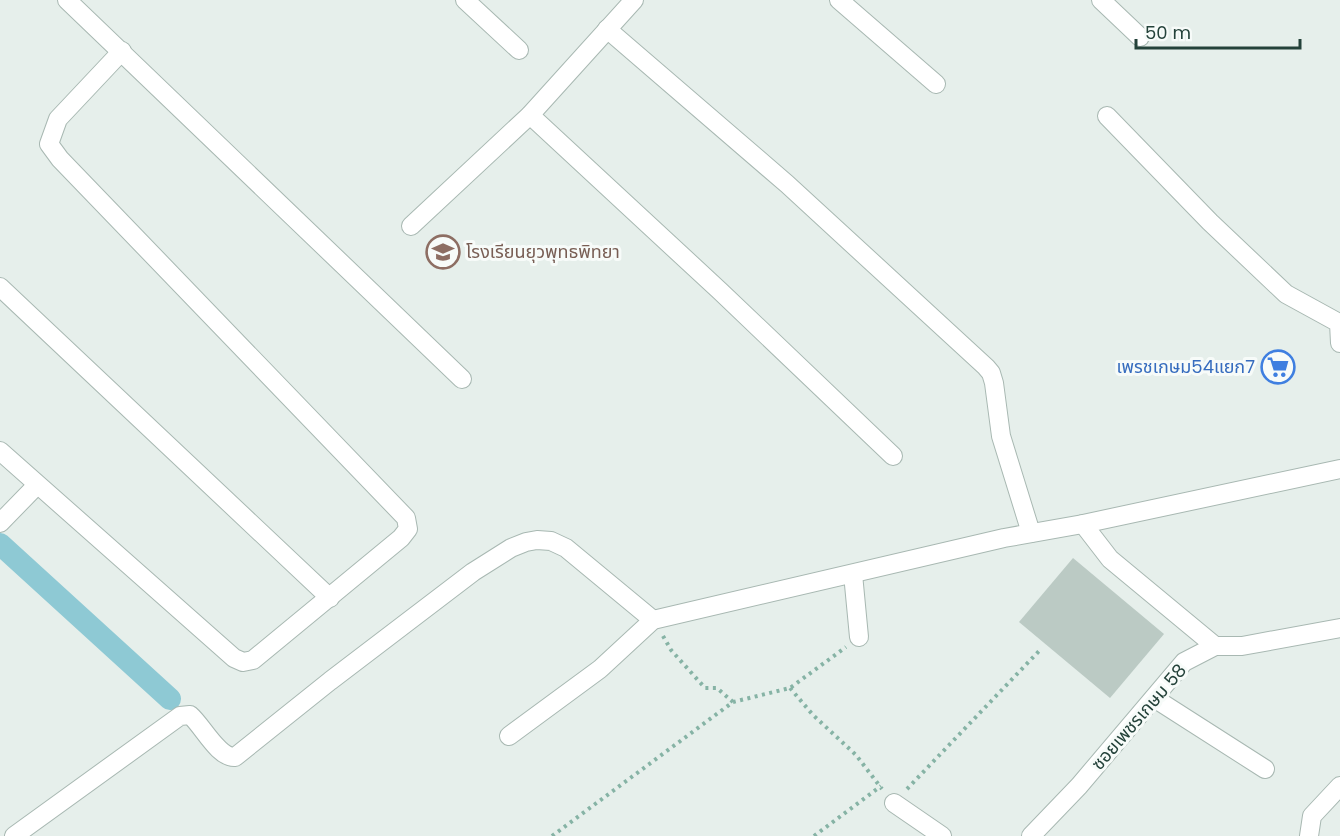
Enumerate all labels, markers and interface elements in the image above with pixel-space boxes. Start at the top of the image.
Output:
scale bar [1136,12,1300,50]
text: 50 m [1145,20,1191,45]
school or university icon: โรงเรียนยุวพุทธพิทยา [425,234,461,270]
place label: โรงเรียนยุวพุทธพิทยา [466,239,620,264]
supermarket icon: เพรชเกษม54แยก7 [1260,349,1296,385]
place label: เพรชเกษม54แยก7 [1117,354,1255,379]
street label: ซอยเพชรเกษม 58 [1085,658,1192,775]

